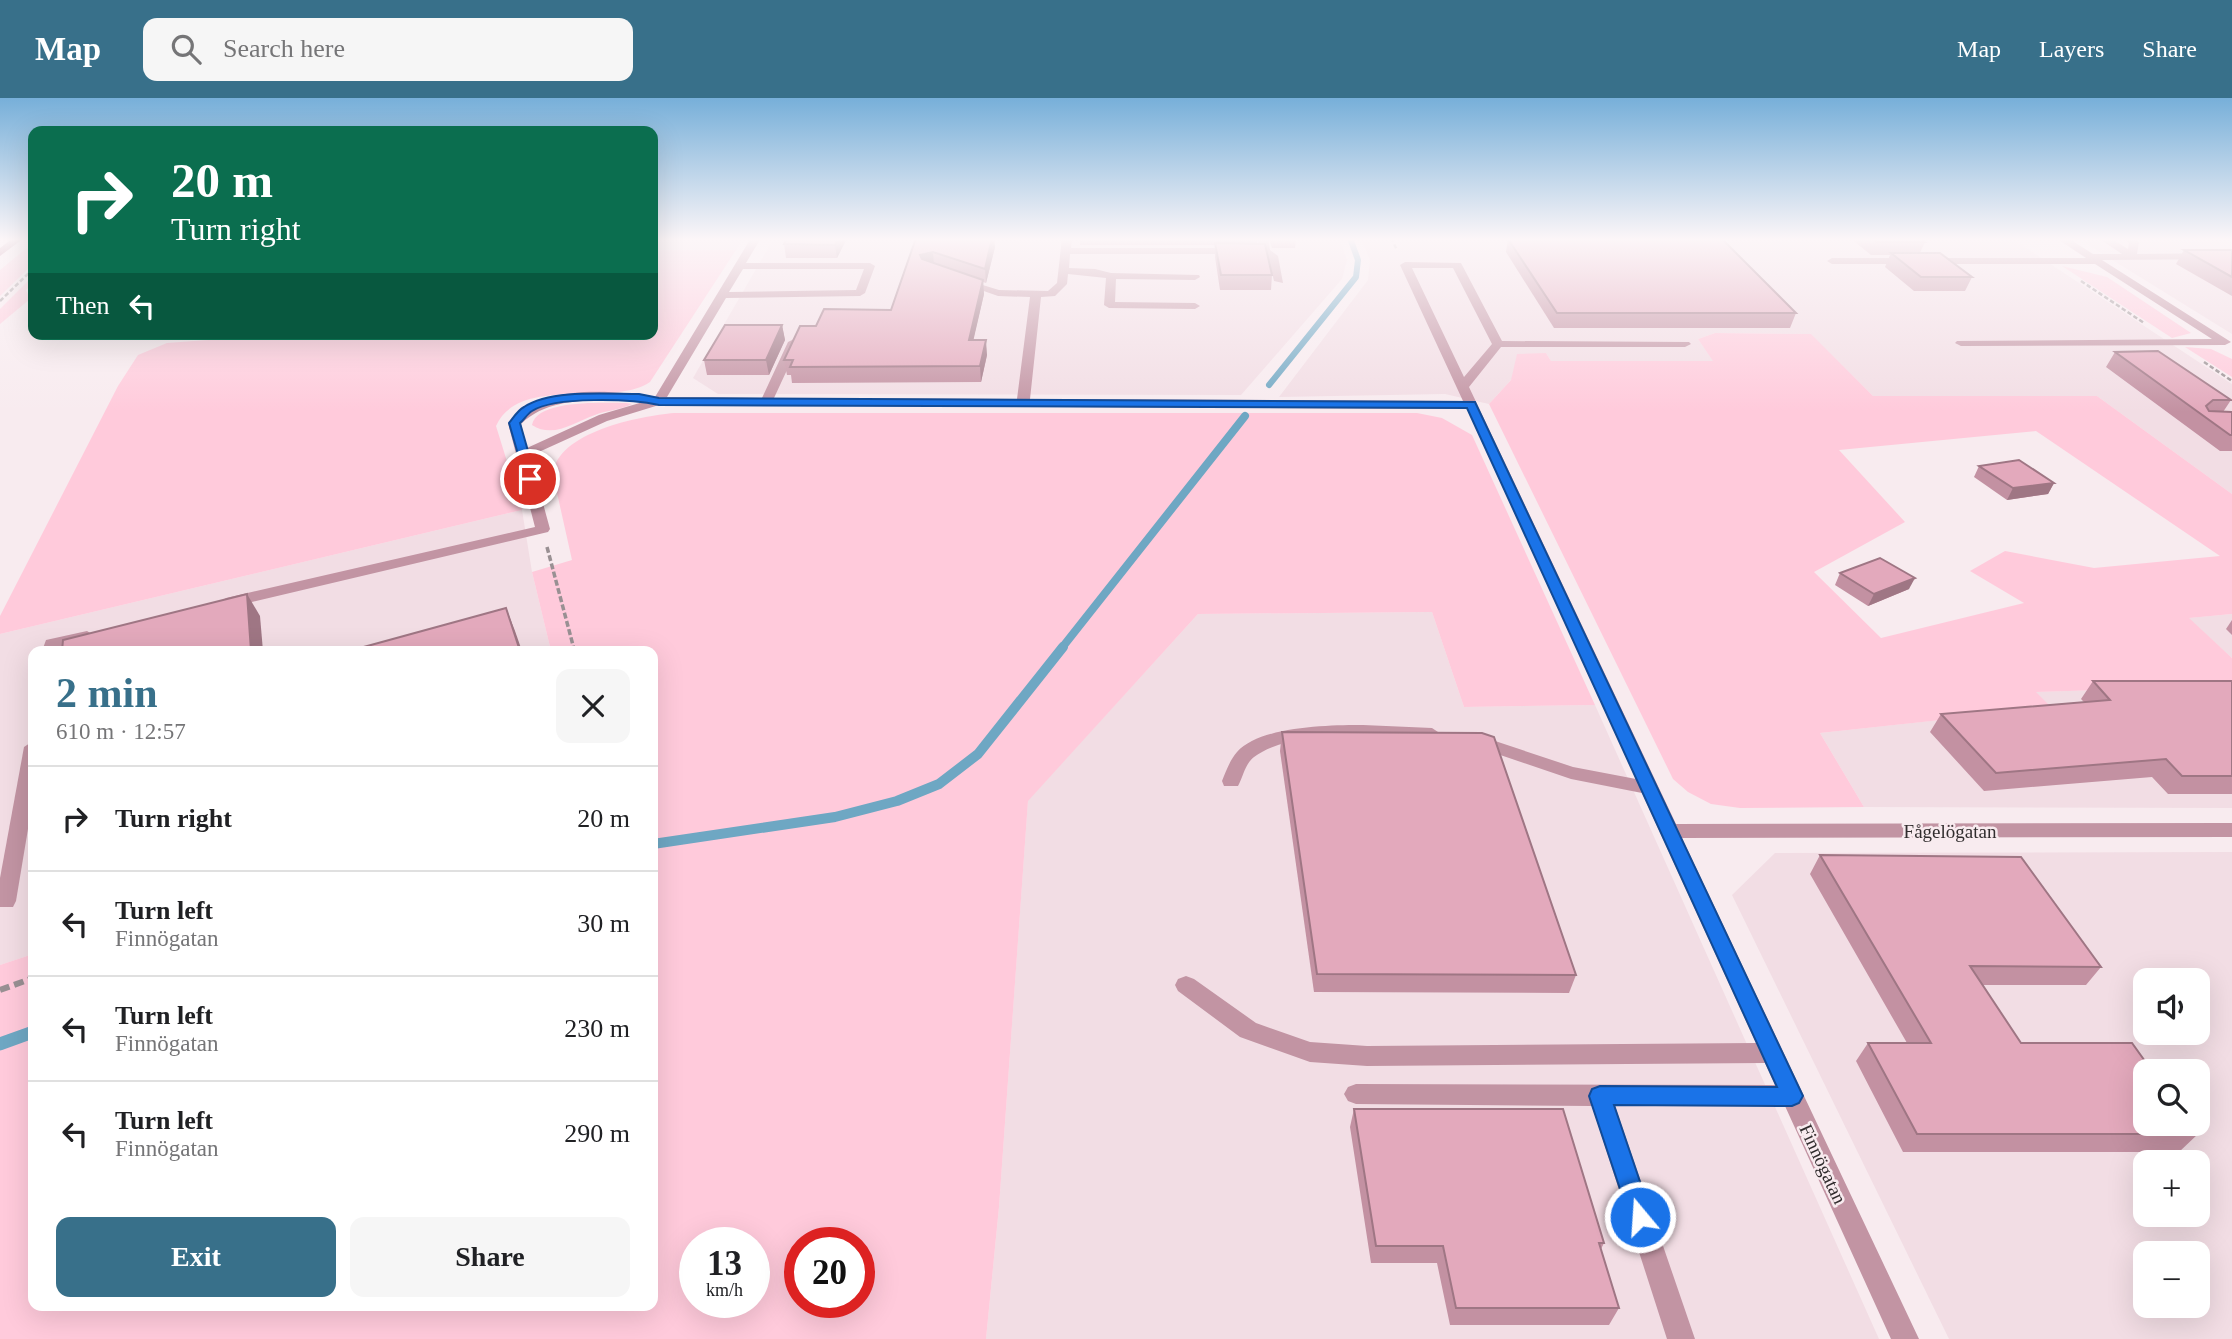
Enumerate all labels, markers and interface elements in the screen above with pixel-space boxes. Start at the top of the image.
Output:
search box [143,18,633,81]
icon: search [167,30,205,68]
text: Map [35,31,101,67]
text: Search here [223,34,345,63]
text: Map [1957,36,2001,62]
text: Layers [2039,36,2104,62]
text: Share [2142,36,2197,62]
text: 20 m [171,153,273,208]
icon: right [56,154,147,245]
text: Turn right [171,211,301,247]
icon: left [123,287,161,325]
text: Then [56,291,109,320]
pin [500,449,560,509]
icon: arrive [511,460,549,498]
button: close [556,669,630,743]
text: 2 min [56,670,158,716]
text: 610 m · 12:57 [56,719,186,744]
icon: right [56,800,94,838]
text: Turn right [115,804,232,833]
text: 20 m [577,804,630,833]
street label: Fågelögatan [1904,821,1997,842]
text: Turn left [115,896,213,925]
icon: left [56,905,94,943]
text: 30 m [577,909,630,938]
text: Finnögatan [115,926,219,951]
map controls [2133,968,2210,1318]
button: sound [2133,968,2210,1045]
text: Turn left [115,1001,213,1030]
icon: left [56,1010,94,1048]
text: 230 m [564,1014,630,1043]
text: Finnögatan [115,1031,219,1056]
button: search [2133,1059,2210,1136]
text: Turn left [115,1106,213,1135]
icon: left [56,1115,94,1153]
text: 290 m [564,1119,630,1148]
street label: Finnögatan [1795,1121,1851,1208]
text: Finnögatan [115,1136,219,1161]
button: + [2133,1150,2210,1227]
position arrow [1603,1180,1677,1254]
button: Exit [56,1217,336,1297]
button: Share [350,1217,630,1297]
speed limit sign: 20 [784,1227,875,1318]
button: − [2133,1241,2210,1318]
text: 13 [707,1244,742,1283]
text: km/h [706,1280,743,1300]

